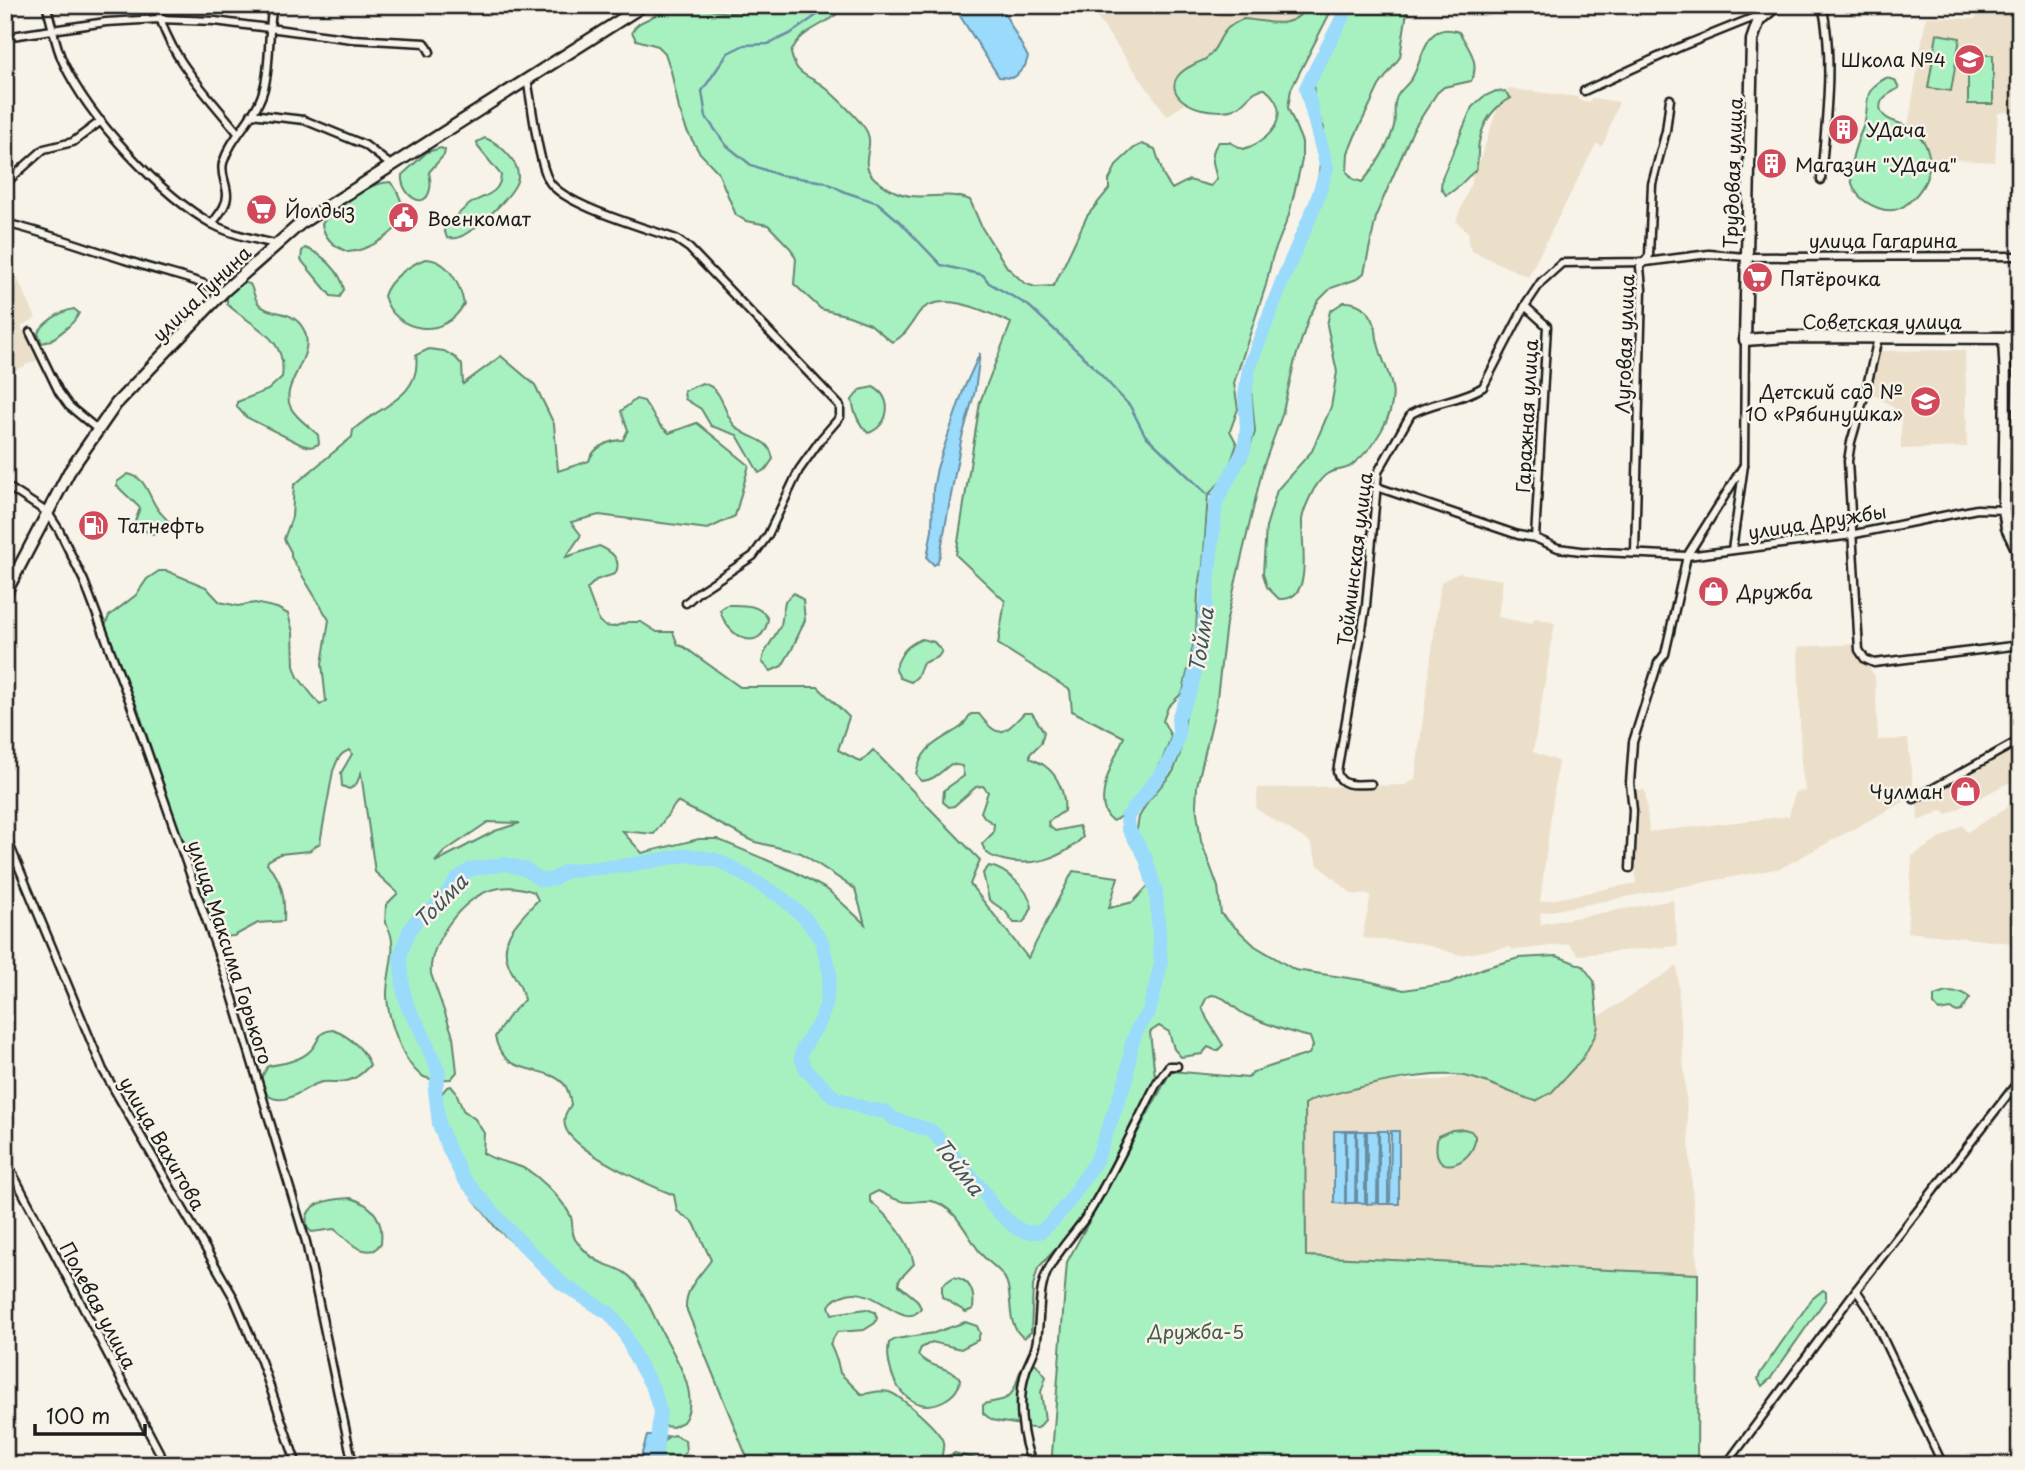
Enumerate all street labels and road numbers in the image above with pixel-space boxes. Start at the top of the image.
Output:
street label: Трудовая улица [1715,97,1749,249]
street label: улица Гагарина [1809,226,1957,254]
street label: улица Гунина [145,239,257,347]
street label: Луговая улица [1608,274,1640,414]
street label: Советская улица [1802,307,1962,335]
street label: Гаражная улица [1508,338,1544,494]
street label: Тойминская улица [1329,470,1379,648]
street label: улица Дружбы [1746,496,1888,546]
street label: улица Максима Горького [181,836,281,1068]
street label: улица Вахитова [113,1071,213,1215]
street label: Полевая улица [54,1236,144,1374]

